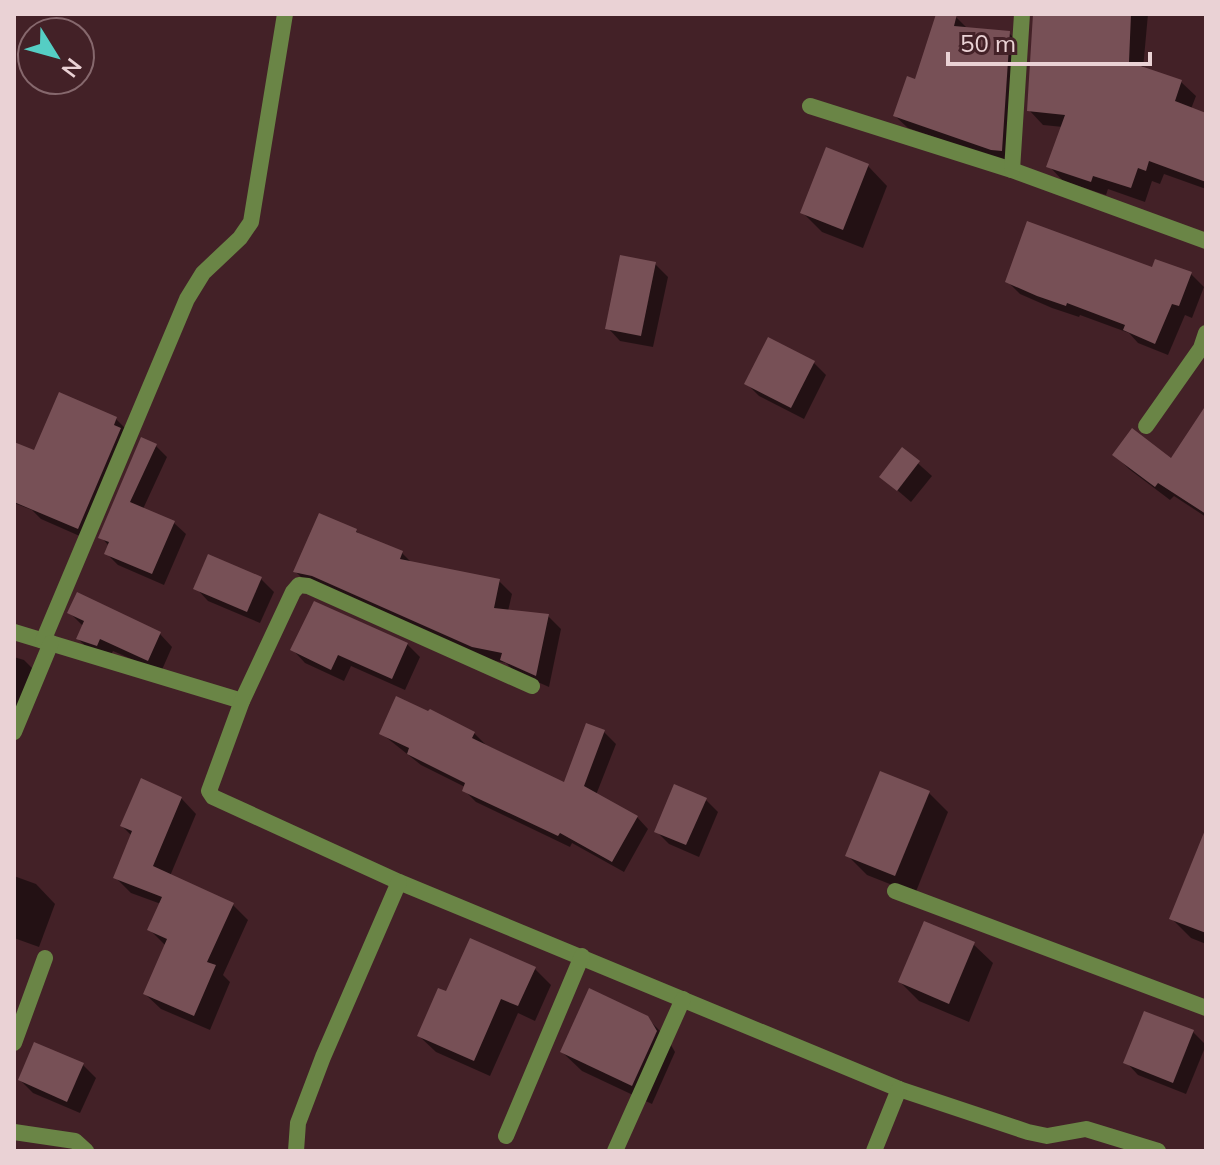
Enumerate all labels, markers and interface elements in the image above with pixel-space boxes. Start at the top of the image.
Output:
north arrow [16,16,96,96]
scale bar [948,16,1150,66]
text: 50 m [960,28,1016,58]
text: N [56,53,88,83]

